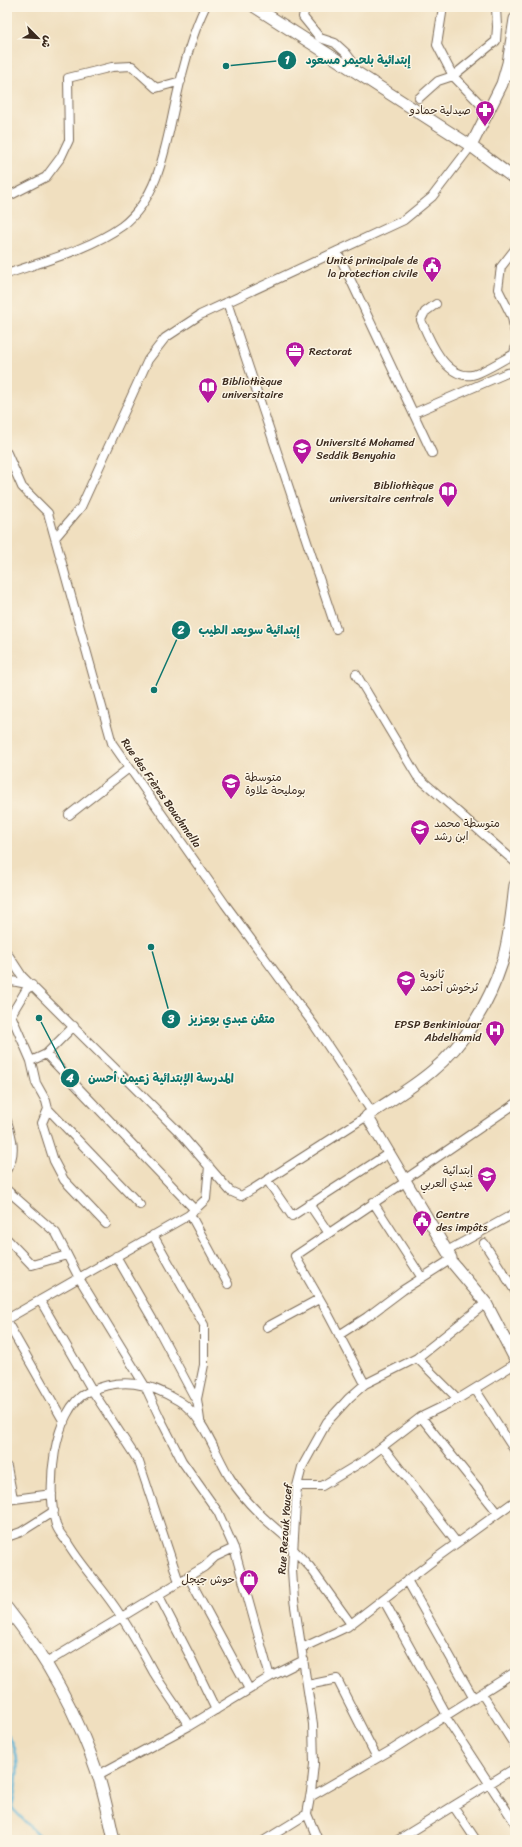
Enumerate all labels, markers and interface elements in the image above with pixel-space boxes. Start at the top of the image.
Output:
north arrow [18,18,58,58]
text: ش [36,32,58,51]
callout: إبتدائية بلحيمر مسعود [277,48,418,72]
text: 1 [284,49,290,71]
text: إبتدائية بلحيمر مسعود [305,49,411,71]
pharmacy icon: صيدلية حمادو [474,99,496,127]
place label: صيدلية حمادو [409,101,471,120]
place label: Unité principale de la protection civile [327,251,419,283]
public building icon: Unité principale de la protection civile [421,255,443,283]
office icon: Rectorat [284,340,306,368]
place label: Rectorat [309,342,352,361]
place label: Bibliothèque universitaire [222,372,284,404]
library icon: Bibliothèque universitaire [197,376,219,404]
place label: Université Mohamed Seddik Benyahia [316,433,416,465]
school or university icon: Université Mohamed Seddik Benyahia [291,437,313,465]
place label: Bibliothèque universitaire centrale [329,476,434,508]
library icon: Bibliothèque universitaire centrale [437,480,459,508]
callout: إبتدائية سويعد الطيب [171,618,308,642]
text: 2 [177,619,185,641]
text: إبتدائية سويعد الطيب [198,619,300,641]
street label: Rue des Frères Bouchmella [116,734,206,852]
place label: متوسطة بومليحة علاوة [245,768,306,800]
school or university icon: متوسطة بومليحة علاوة [220,772,242,800]
place label: متوسطة محمد ابن رشد [434,814,500,846]
school or university icon: متوسطة محمد ابن رشد [409,818,431,846]
place label: ثانوية ثرخوش أحمد [420,965,479,997]
school or university icon: ثانوية ثرخوش أحمد [395,969,417,997]
callout: متقن عبدي بوعزيز [161,1007,283,1031]
text: 3 [167,1008,175,1030]
text: متقن عبدي بوعزيز [188,1008,275,1030]
place label: EPSP Benkiniouar Abdelhamid [394,1015,482,1047]
hospital icon: EPSP Benkiniouar Abdelhamid [484,1019,506,1047]
callout: المدرسة الإبتدائية زعيمن أحسن [60,1066,242,1090]
text: 4 [65,1067,74,1089]
text: المدرسة الإبتدائية زعيمن أحسن [88,1067,234,1089]
place label: إبتدائية عبدي العربي [420,1161,473,1194]
school or university icon: إبتدائية عبدي العربي [476,1165,498,1193]
place label: Centre des impôts [436,1205,488,1237]
public building icon: Centre des impôts [411,1209,433,1237]
street label: Rue Rezouk Youcef [272,1481,298,1575]
shop icon: حوش جيجل [238,1568,260,1596]
place label: حوش جيجل [181,1570,235,1589]

